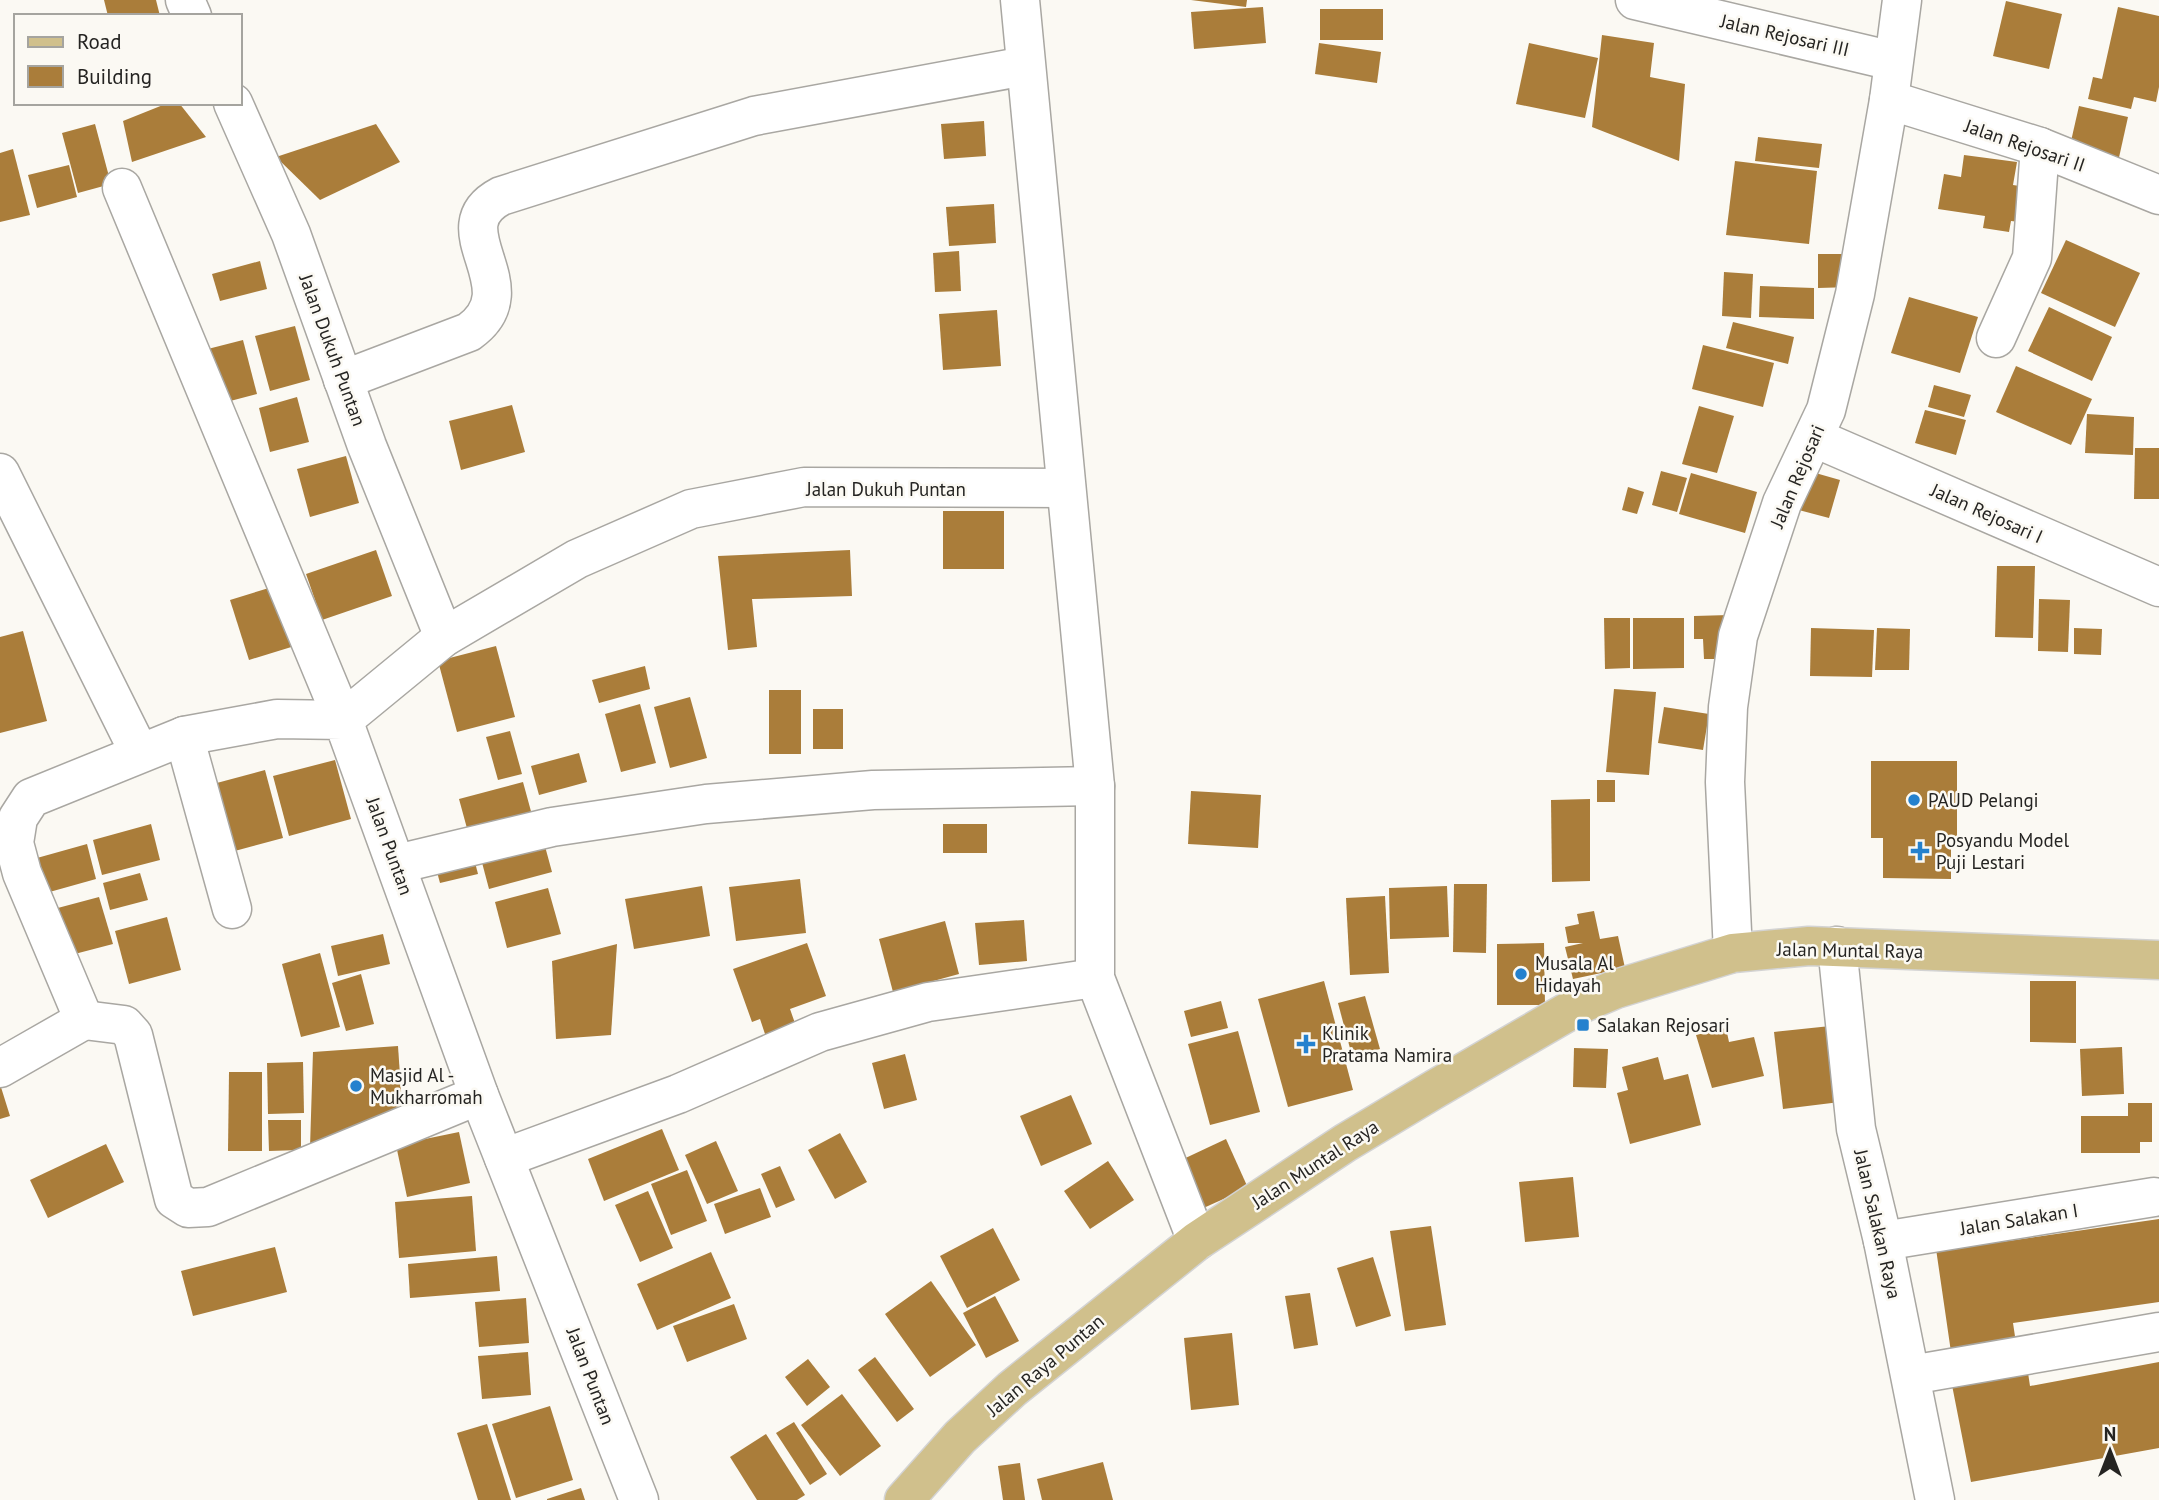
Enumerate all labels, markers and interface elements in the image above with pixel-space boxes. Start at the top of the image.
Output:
street label: Jalan Rejosari III [1717,8,1852,61]
legend [14,14,242,105]
text: Road [77,28,121,55]
text: Building [77,63,152,90]
street label: Jalan Rejosari II [1961,113,2088,177]
street label: Jalan Dukuh Puntan [294,270,372,429]
street label: Jalan Rejosari [1764,421,1829,532]
street label: Jalan Dukuh Puntan [805,477,966,501]
street label: Jalan Rejosari I [1926,477,2047,548]
place label: PAUD Pelangi [1928,788,2039,812]
marker: PAUD Pelangi [1906,792,1922,808]
street label: Jalan Puntan [361,793,419,898]
place label: Posyandu Model Puji Lestari [1936,828,2069,874]
marker: Posyandu Model Puji Lestari [1910,841,1930,861]
street label: Jalan Muntal Raya [1776,937,1923,963]
place label: Musala Al Hidayah [1535,951,1614,997]
marker: Musala Al Hidayah [1513,966,1529,982]
place label: Salakan Rejosari [1597,1013,1730,1037]
marker: Salakan Rejosari [1575,1017,1591,1033]
place label: Klinik Pratama Namira [1322,1021,1452,1067]
marker: Klinik Pratama Namira [1296,1034,1316,1054]
place label: Masjid Al - Mukharromah [370,1063,483,1109]
marker: Masjid Al - Mukharromah [348,1078,364,1094]
street label: Jalan Muntal Raya [1246,1114,1383,1214]
street label: Jalan Salakan Raya [1849,1146,1907,1301]
street label: Jalan Salakan I [1957,1198,2080,1240]
street label: Jalan Raya Puntan [981,1309,1109,1422]
street label: Jalan Puntan [561,1323,621,1428]
north arrow [2075,1416,2145,1486]
text: N [2104,1422,2116,1446]

